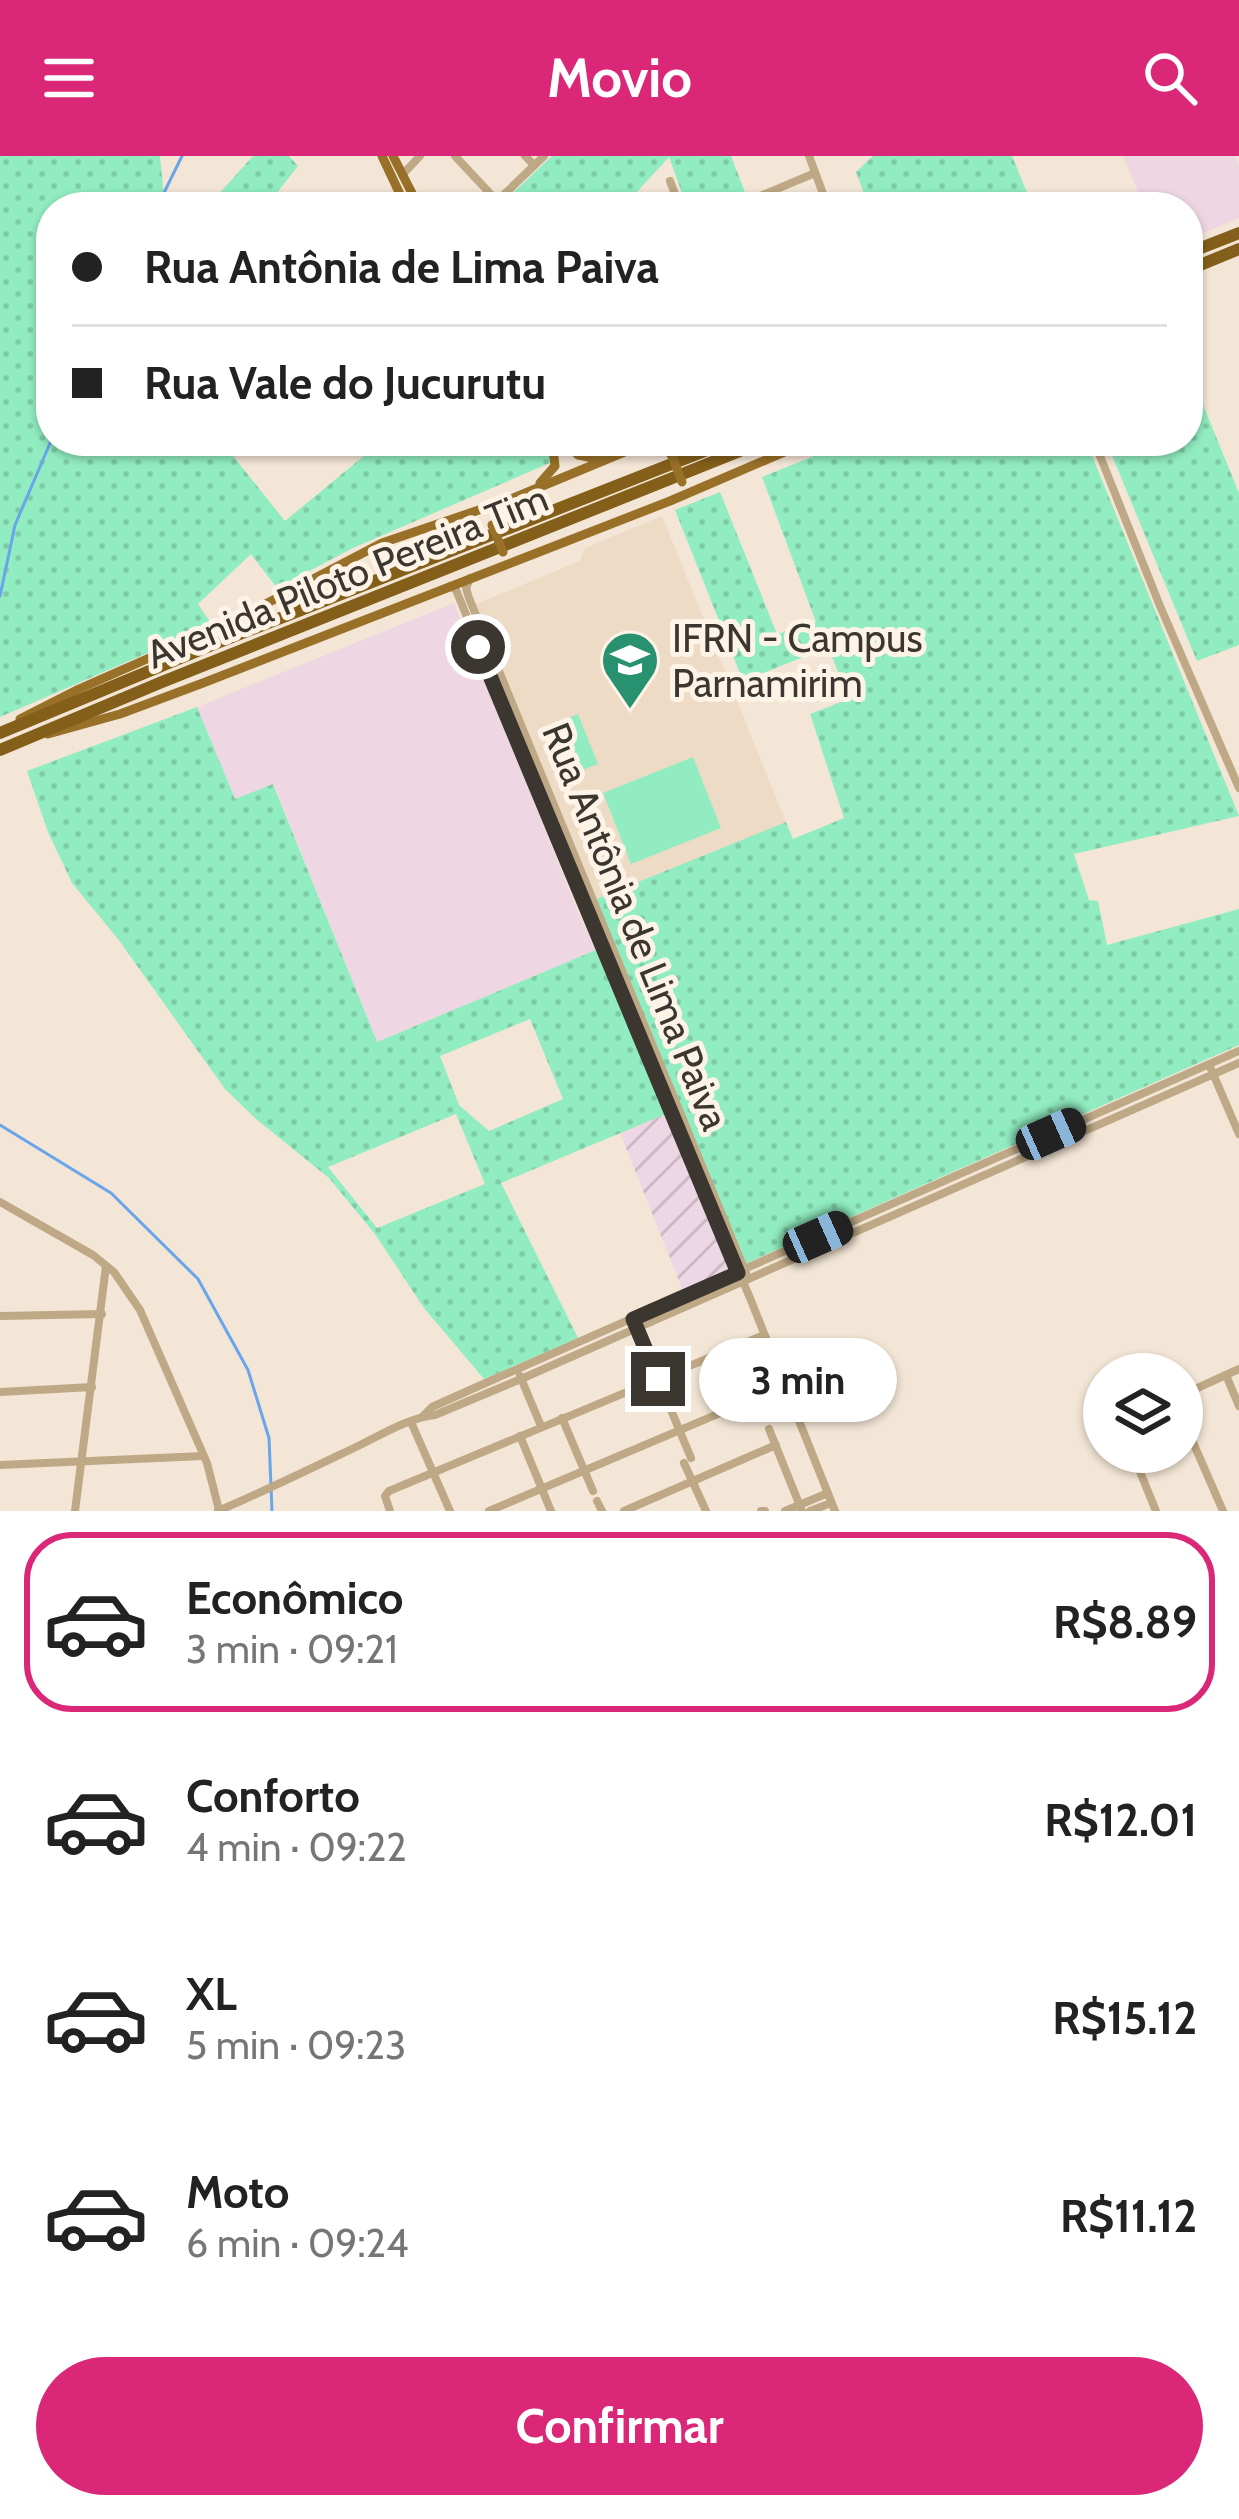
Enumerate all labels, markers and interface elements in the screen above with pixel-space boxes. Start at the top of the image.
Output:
icon: menu [36,45,102,111]
text: Movio [547,45,692,111]
icon: search [1137,45,1203,111]
text: Rua Antônia de Lima Paiva [144,240,659,294]
text: Rua Vale do Jucurutu [144,356,546,410]
street label: Avenida Piloto Pereira Tim [139,473,555,679]
place label: IFRN - Campus Parnamirim [672,614,923,707]
route start [451,620,505,674]
school or university icon: IFRN - Campus Parnamirim [599,629,661,711]
street label: Rua Antônia de Lima Paiva [532,715,740,1137]
car [1011,1103,1091,1165]
car [778,1206,858,1268]
callout: 3 min [700,1337,898,1421]
route end [631,1352,685,1406]
map controls [1083,1353,1203,1473]
button: layers [1083,1353,1203,1473]
text: 3 min [751,1356,845,1404]
icon: car [42,1568,150,1676]
text: Econômico [186,1571,403,1625]
text: R$8.89 [1053,1595,1197,1649]
text: 3 min · 09:21 [186,1625,398,1673]
icon: car [42,1766,150,1874]
text: Conforto [186,1769,360,1823]
text: R$12.01 [1044,1793,1197,1847]
text: 4 min · 09:22 [186,1823,407,1871]
icon: car [42,1964,150,2072]
text: XL [186,1967,237,2021]
text: R$15.12 [1052,1991,1197,2045]
text: 5 min · 09:23 [186,2021,406,2069]
icon: car [42,2162,150,2270]
text: Moto [186,2165,289,2219]
text: R$11.12 [1060,2189,1197,2243]
text: 6 min · 09:24 [186,2219,409,2267]
button: Confirmar [36,2357,1203,2495]

